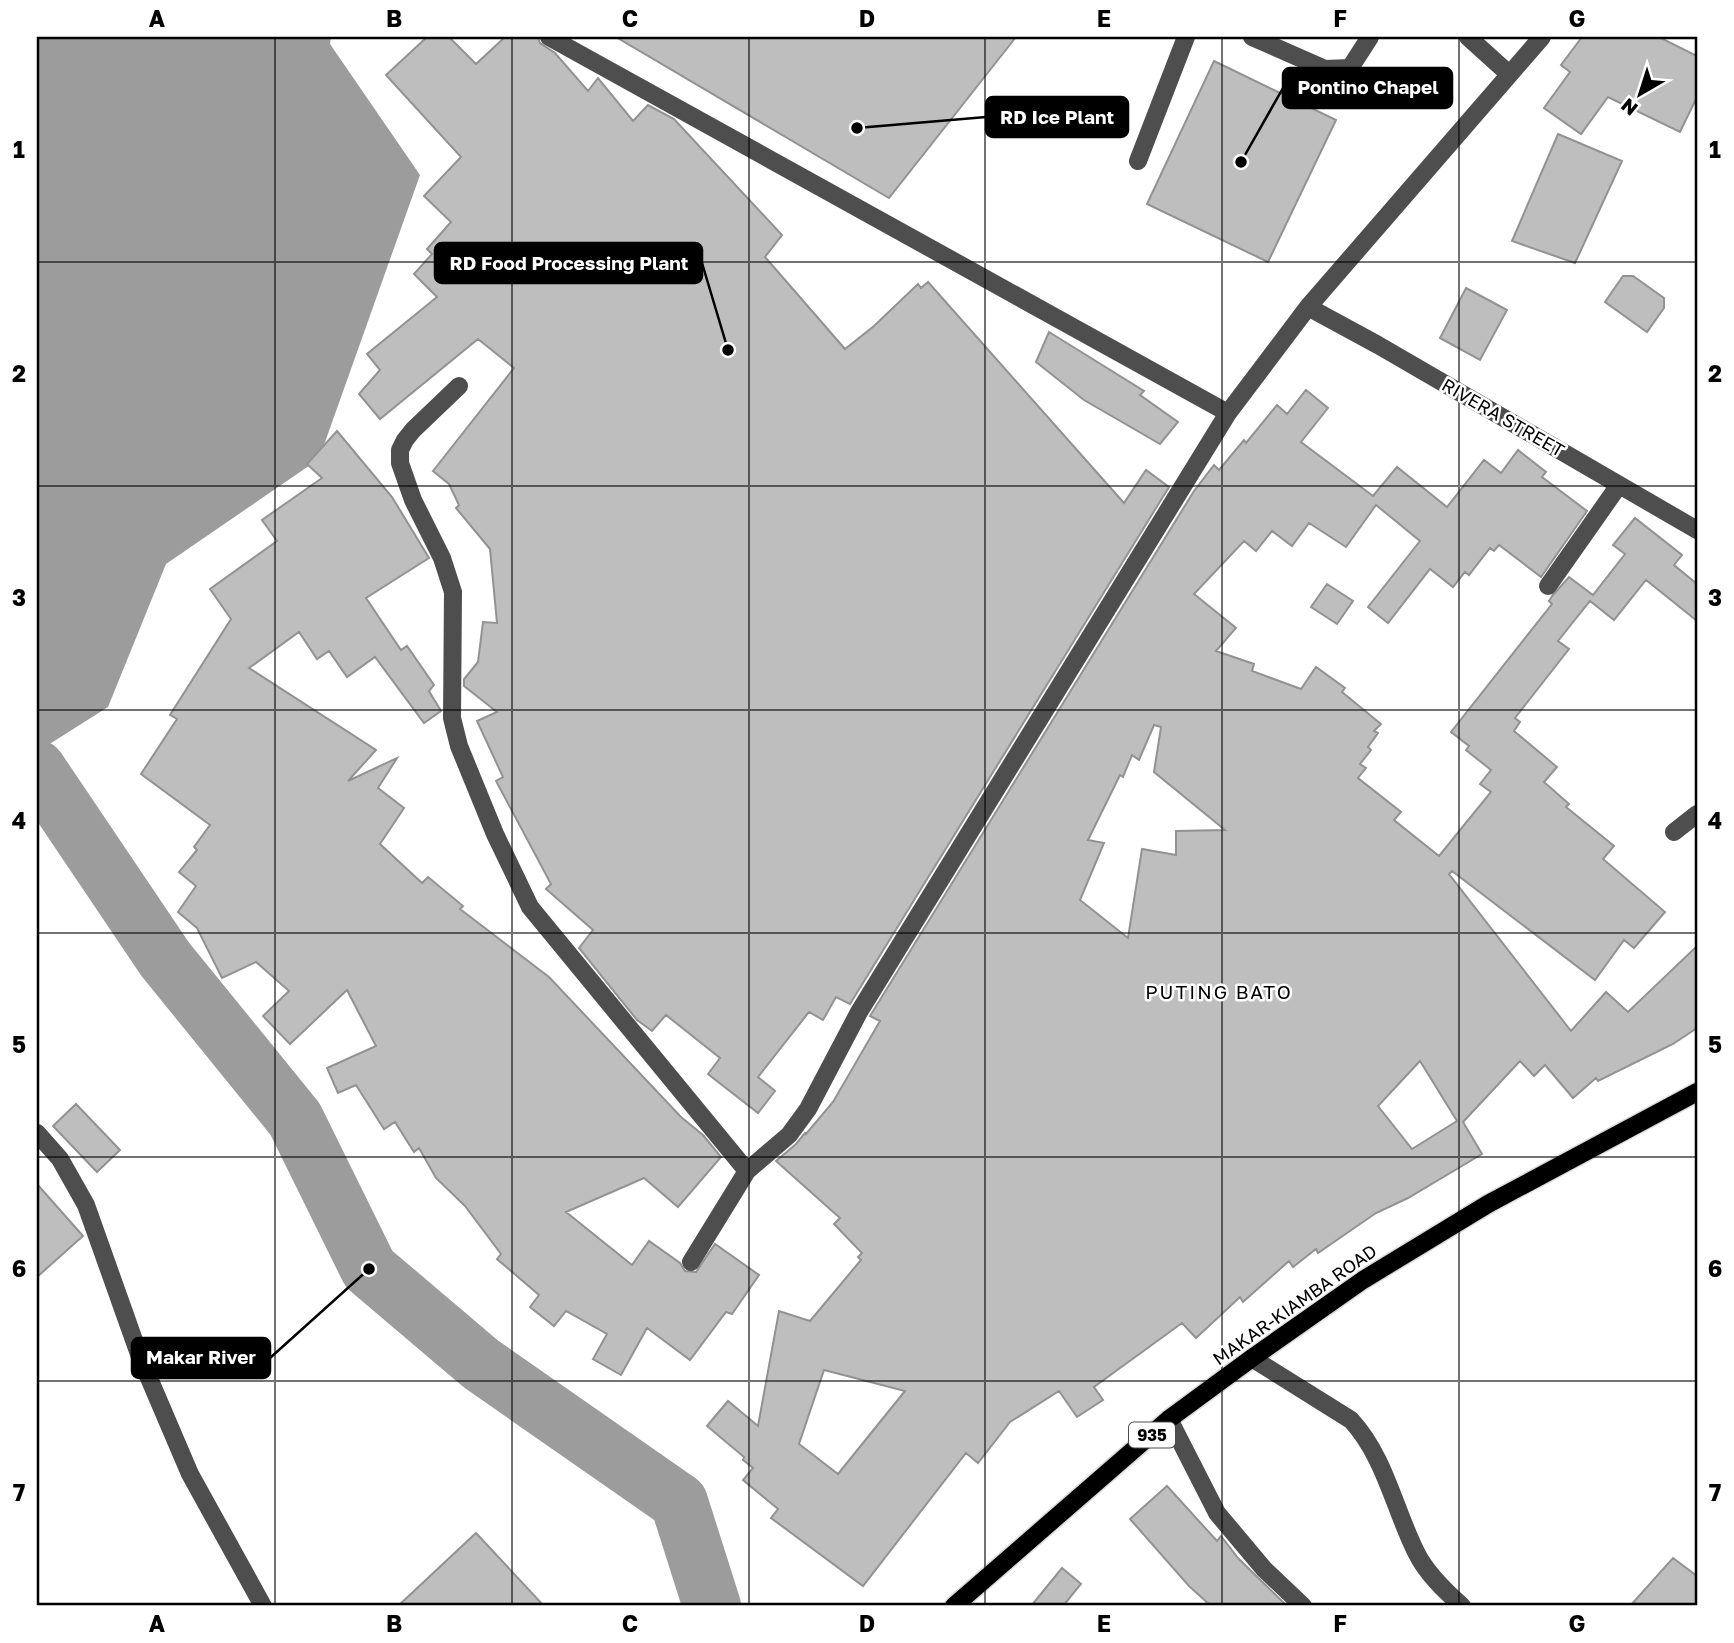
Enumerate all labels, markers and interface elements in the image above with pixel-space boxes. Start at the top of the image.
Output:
text: A [149,4,166,32]
text: B [386,4,402,32]
text: C [622,4,638,32]
text: D [859,4,875,32]
text: E [1097,4,1111,32]
text: F [1333,4,1347,32]
text: G [1569,4,1585,32]
north arrow [1604,60,1674,130]
callout: Pontino Chapel [1283,68,1452,108]
text: Pontino Chapel [1297,75,1439,98]
text: N [1616,94,1642,121]
callout: RD Ice Plant [986,97,1128,137]
text: RD Ice Plant [1000,105,1114,128]
text: 1 [13,135,25,163]
text: 1 [1709,135,1721,163]
callout: RD Food Processing Plant [435,243,702,283]
text: RD Food Processing Plant [450,251,689,274]
text: 2 [12,359,26,387]
text: 2 [1708,359,1722,387]
street label: RIVERA STREET [1438,373,1569,461]
text: 3 [12,583,26,611]
text: 3 [1708,583,1722,611]
text: 4 [12,806,26,834]
text: 4 [1708,806,1722,834]
district label: PUTING BATO [1145,980,1293,1003]
text: 5 [12,1030,26,1058]
text: 5 [1708,1030,1722,1058]
street label: MAKAR-KIAMBA ROAD [1208,1239,1381,1369]
text: 6 [12,1254,26,1282]
text: 6 [1708,1254,1722,1282]
callout: Makar River [132,1338,270,1378]
text: Makar River [146,1345,257,1368]
road number: 935 [1129,1422,1175,1448]
text: 7 [13,1478,25,1506]
text: 7 [1709,1478,1721,1506]
text: A [149,1609,166,1637]
text: B [386,1609,402,1637]
text: C [622,1609,638,1637]
text: D [859,1609,875,1637]
text: E [1097,1609,1111,1637]
text: F [1333,1609,1347,1637]
text: G [1569,1609,1585,1637]

